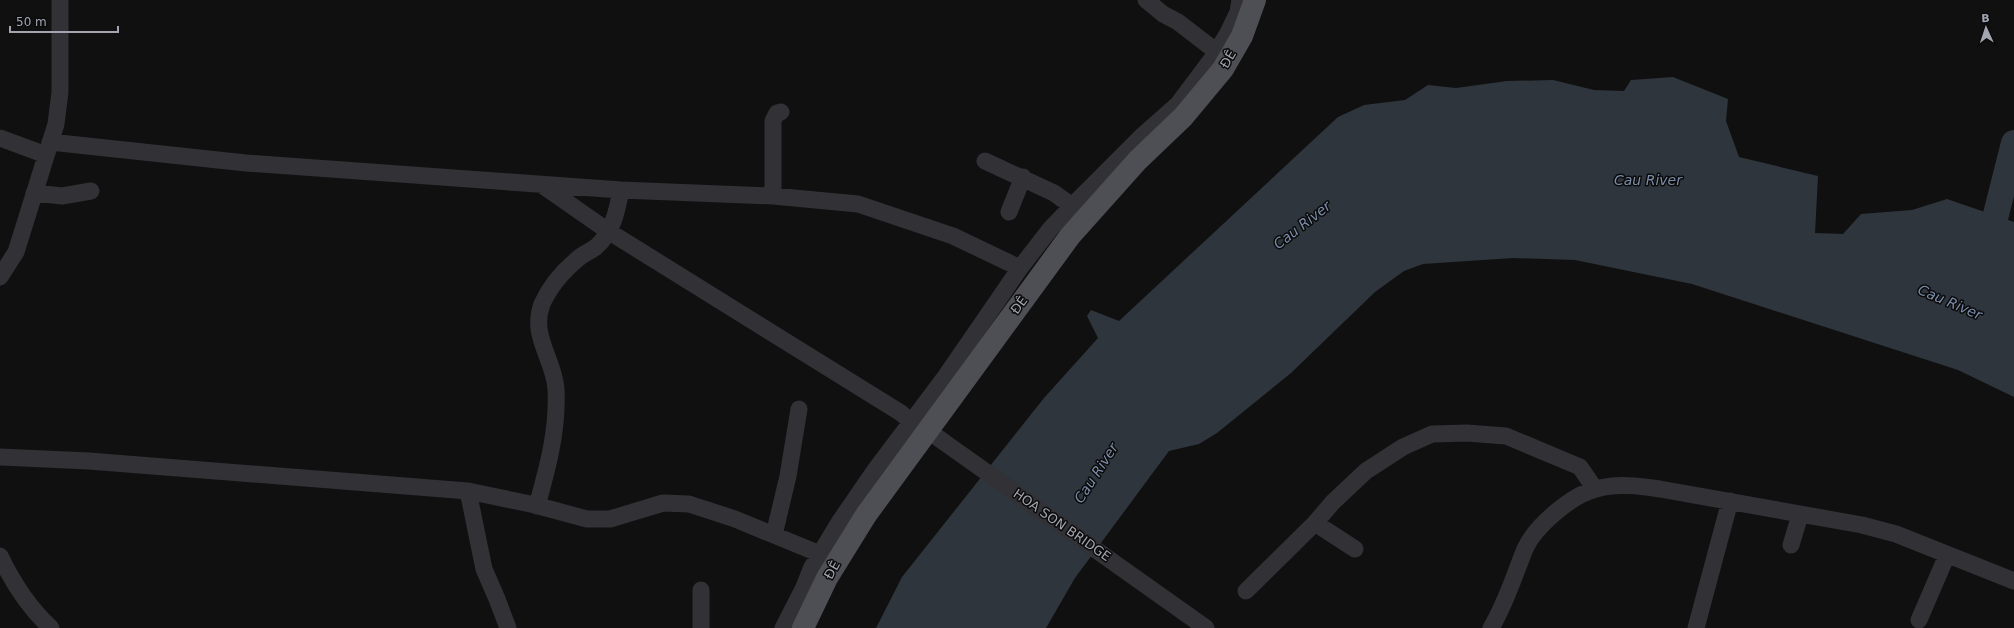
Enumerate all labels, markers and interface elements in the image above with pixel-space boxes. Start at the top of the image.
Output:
scale bar [10,8,118,34]
north arrow [1966,8,2006,48]
text: B [1981,12,1990,25]
text: 50 m [16,15,47,29]
street label: ĐÊ [1217,47,1239,71]
water label: Cau River [1614,172,1683,188]
water label: Cau River [1270,197,1335,252]
water label: Cau River [1916,281,1986,323]
street label: ĐÊ [1008,293,1030,317]
water label: Cau River [1071,439,1122,506]
street label: HOA SON BRIDGE [1011,486,1113,564]
street label: ĐÊ [821,558,843,582]

